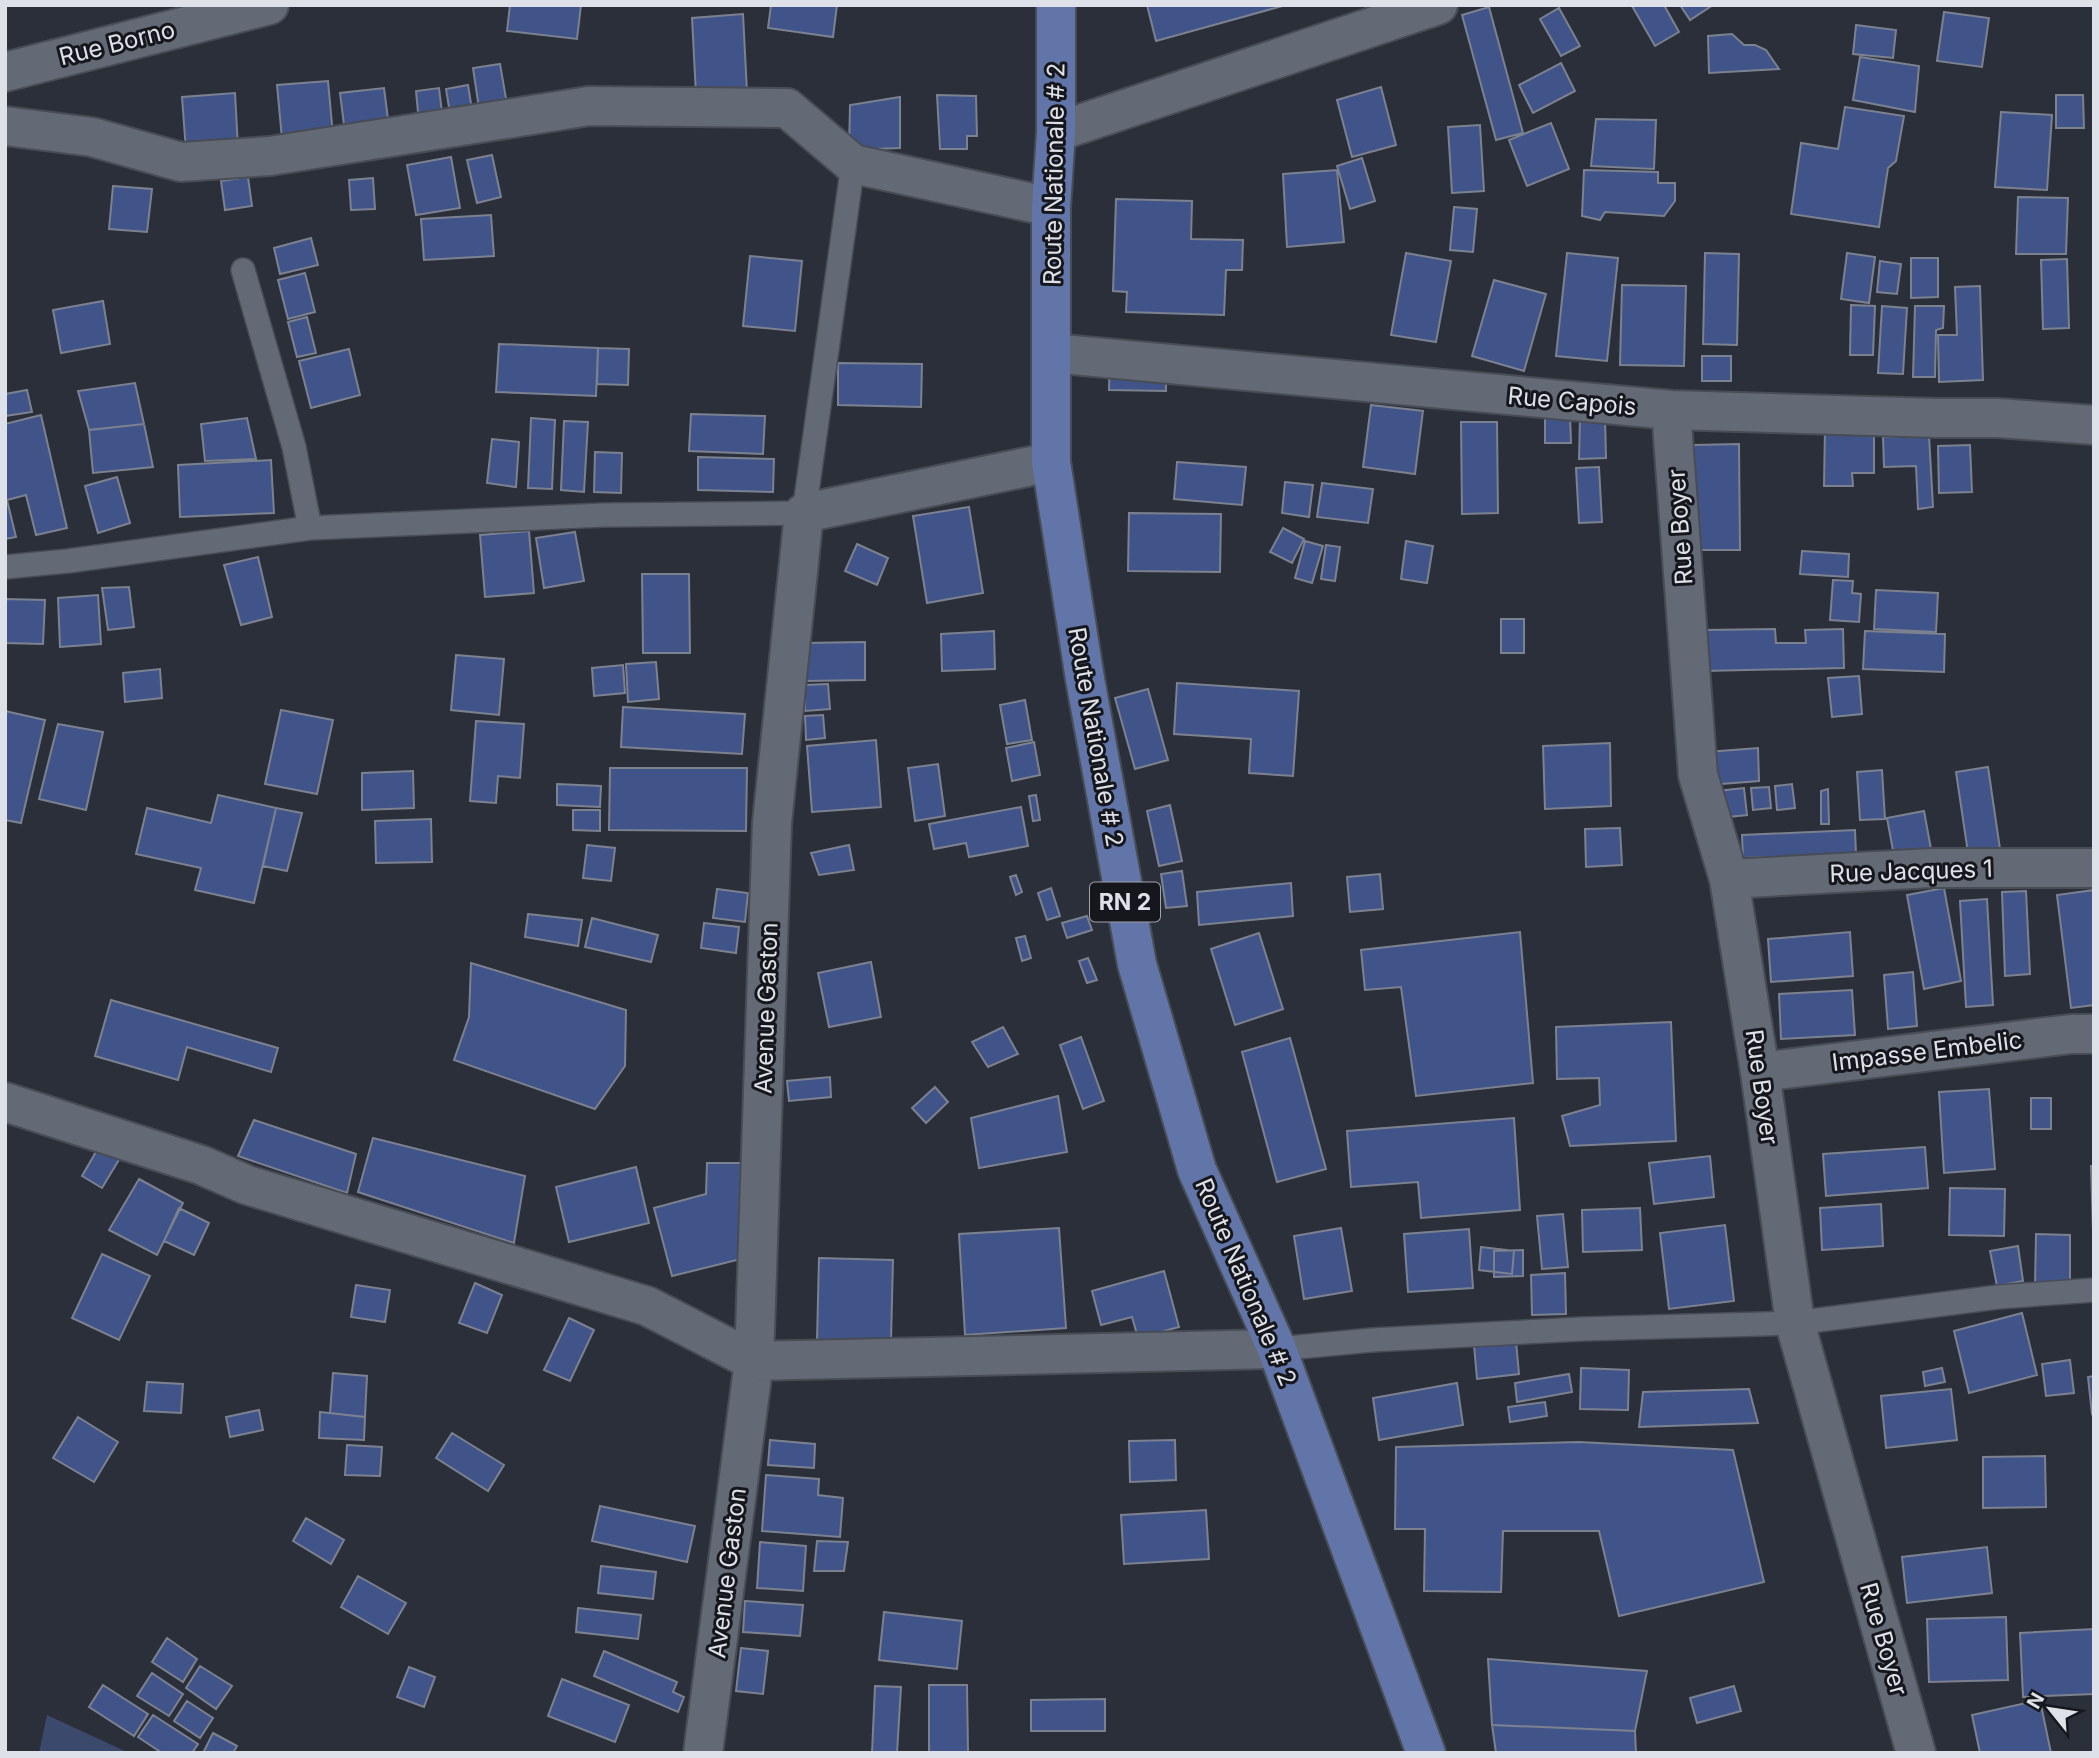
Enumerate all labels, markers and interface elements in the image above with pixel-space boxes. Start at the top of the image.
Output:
street label: Rue Borno [56,15,178,71]
street label: Route Nationale # 2 [1038,63,1070,285]
street label: Rue Capois [1507,381,1637,421]
street label: Rue Boyer [1661,468,1699,586]
street label: Route Nationale # 2 [1062,625,1130,849]
street label: Rue Jacques 1 [1829,854,1993,888]
road number: RN 2 [1090,882,1160,922]
street label: Avenue Gaston [749,922,783,1094]
street label: Impasse Embelic [1830,1025,2024,1077]
street label: Rue Boyer [1740,1028,1784,1146]
street label: Route Nationale # 2 [1189,1174,1303,1390]
street label: Avenue Gaston [702,1486,752,1660]
street label: Rue Boyer [1854,1579,1914,1699]
north arrow [2015,1674,2085,1744]
text: N [2022,1689,2049,1713]

